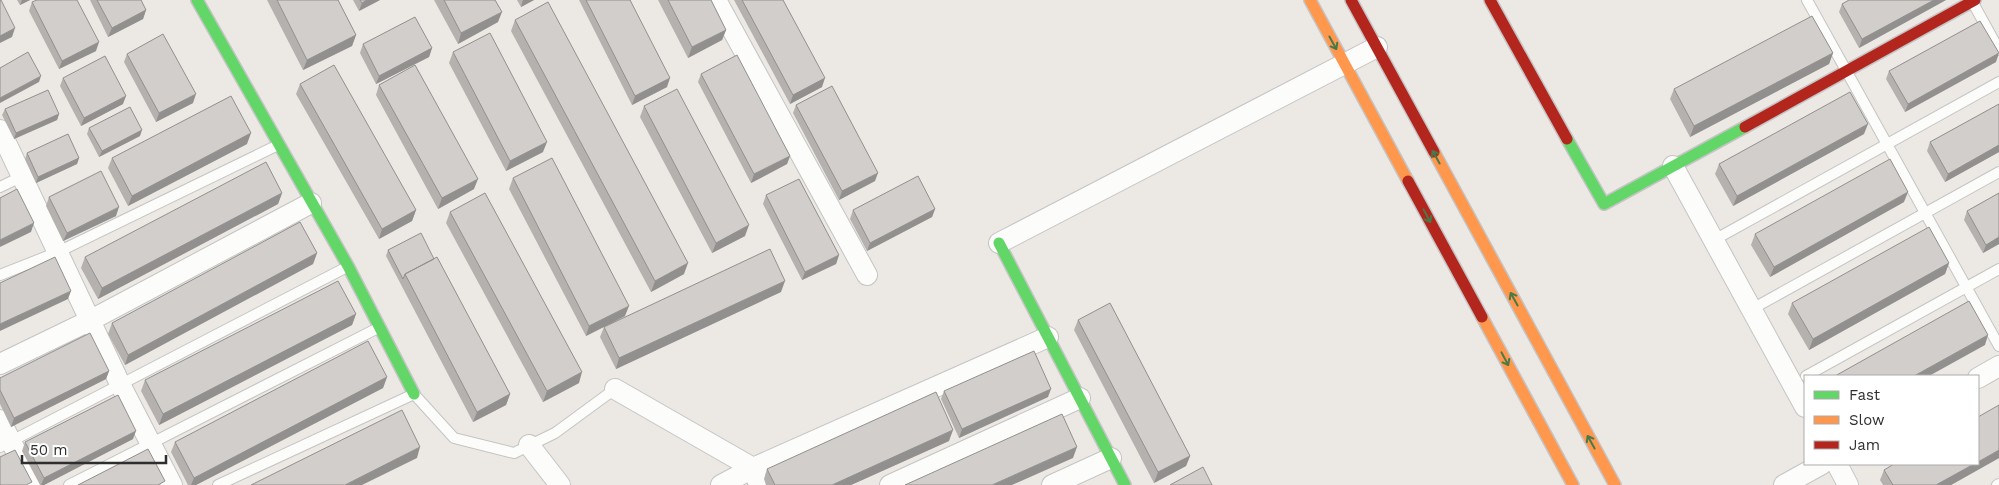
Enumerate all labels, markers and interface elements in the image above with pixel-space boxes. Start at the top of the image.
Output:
one-way arrow [1329,35,1338,50]
one-way arrow [1431,149,1441,164]
one-way arrow [1422,209,1432,224]
one-way arrow [1509,292,1519,307]
one-way arrow [1500,352,1510,366]
legend [1804,375,1979,465]
text: Fast [1849,386,1881,404]
text: Slow [1849,411,1885,429]
scale bar [22,432,166,464]
one-way arrow [1586,435,1596,450]
text: Jam [1849,436,1880,454]
text: 50 m [30,441,67,459]

